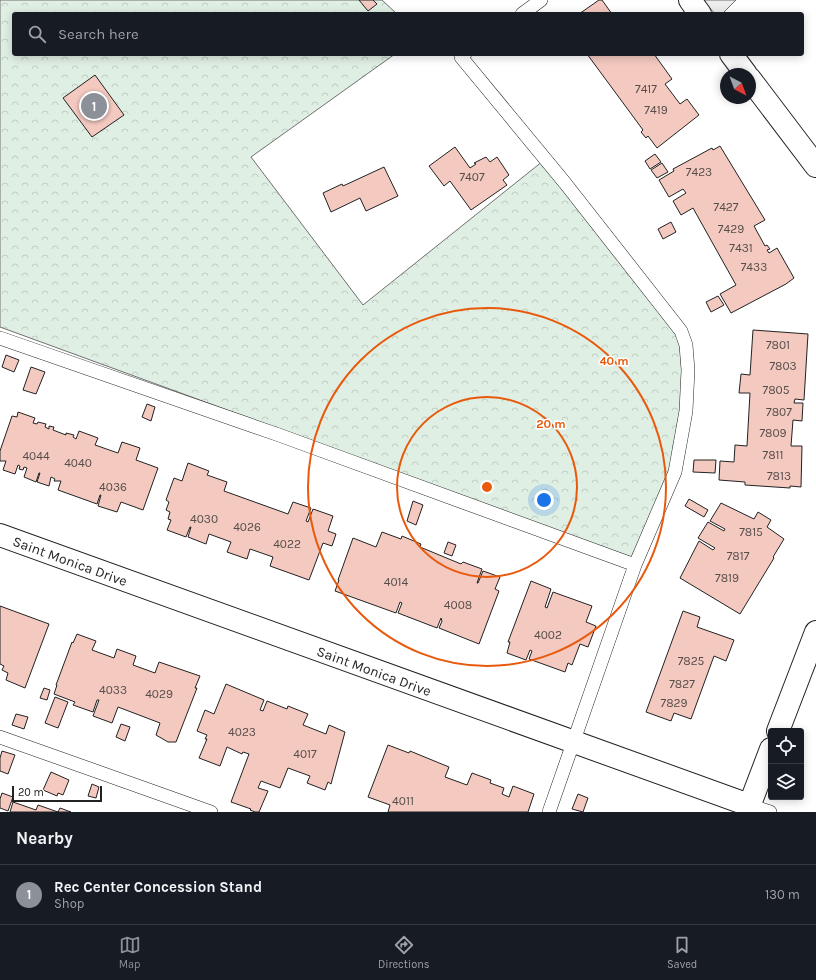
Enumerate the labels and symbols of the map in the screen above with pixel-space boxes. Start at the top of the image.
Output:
north arrow [720,68,756,104]
house number: 7417 [635,82,657,96]
pin: 1 [81,91,107,121]
house number: 7419 [644,103,668,117]
house number: 7423 [686,165,712,179]
house number: 7407 [459,170,485,184]
house number: 7427 [714,200,739,214]
house number: 7429 [718,222,744,236]
house number: 7431 [729,241,753,255]
house number: 7433 [741,260,767,274]
house number: 7801 [766,338,790,352]
text: 40 m [599,354,629,368]
house number: 7803 [769,359,797,373]
house number: 7805 [763,383,790,397]
house number: 7807 [766,405,792,419]
text: 20 m [536,417,566,431]
house number: 7809 [759,426,787,440]
house number: 7811 [763,448,783,462]
house number: 4044 [22,449,50,463]
house number: 4040 [64,456,92,470]
house number: 7813 [767,469,791,483]
house number: 4036 [99,480,127,494]
centre of rings [480,480,494,494]
your location [534,490,554,510]
house number: 4030 [190,512,218,526]
house number: 4026 [233,520,261,534]
house number: 7815 [739,525,763,539]
street label: Saint Monica Drive [10,533,129,590]
house number: 4022 [273,537,301,551]
house number: 7817 [727,549,750,563]
house number: 7819 [715,571,739,585]
house number: 4014 [384,575,409,589]
house number: 4008 [444,598,472,612]
house number: 4002 [534,628,562,642]
street label: Saint Monica Drive [314,643,433,700]
house number: 7825 [678,654,705,668]
house number: 7827 [669,677,695,691]
house number: 4033 [99,683,127,697]
house number: 4029 [145,687,173,701]
house number: 7829 [661,696,687,710]
house number: 4023 [228,725,256,739]
house number: 4017 [293,747,317,761]
scale bar [12,784,102,803]
house number: 4011 [392,794,414,808]

